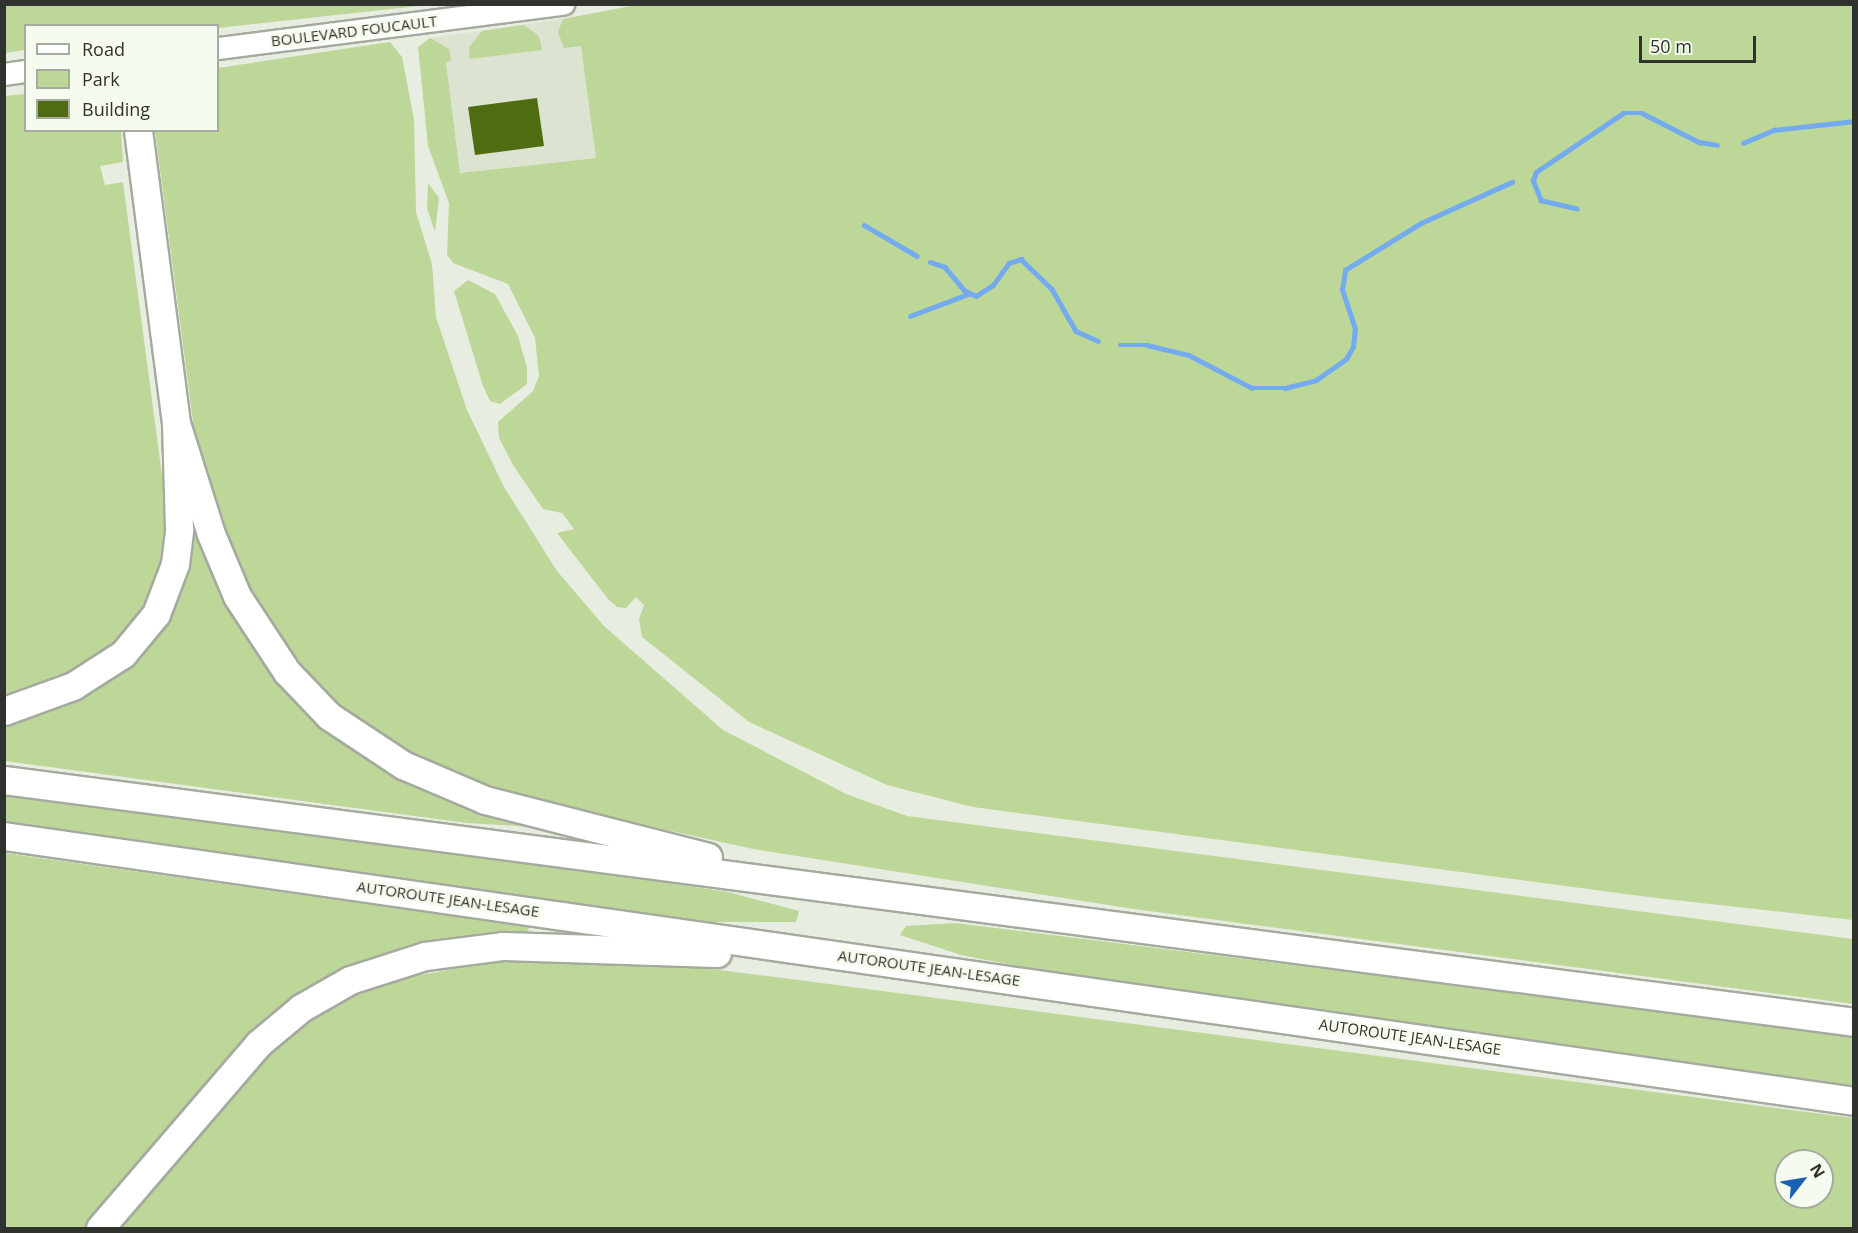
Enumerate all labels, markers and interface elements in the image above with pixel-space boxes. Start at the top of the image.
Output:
street label: BOULEVARD FOUCAULT [270,12,438,50]
legend [24,24,219,132]
scale bar [1642,24,1759,62]
text: 50 m [1650,34,1692,58]
text: Road [82,37,125,61]
text: Park [82,67,120,91]
text: Building [82,97,150,121]
street label: AUTOROUTE JEAN-LESAGE [356,877,540,921]
street label: AUTOROUTE JEAN-LESAGE [837,946,1021,990]
street label: AUTOROUTE JEAN-LESAGE [1318,1015,1502,1059]
north arrow [1774,1149,1834,1209]
text: N [1805,1160,1830,1182]

